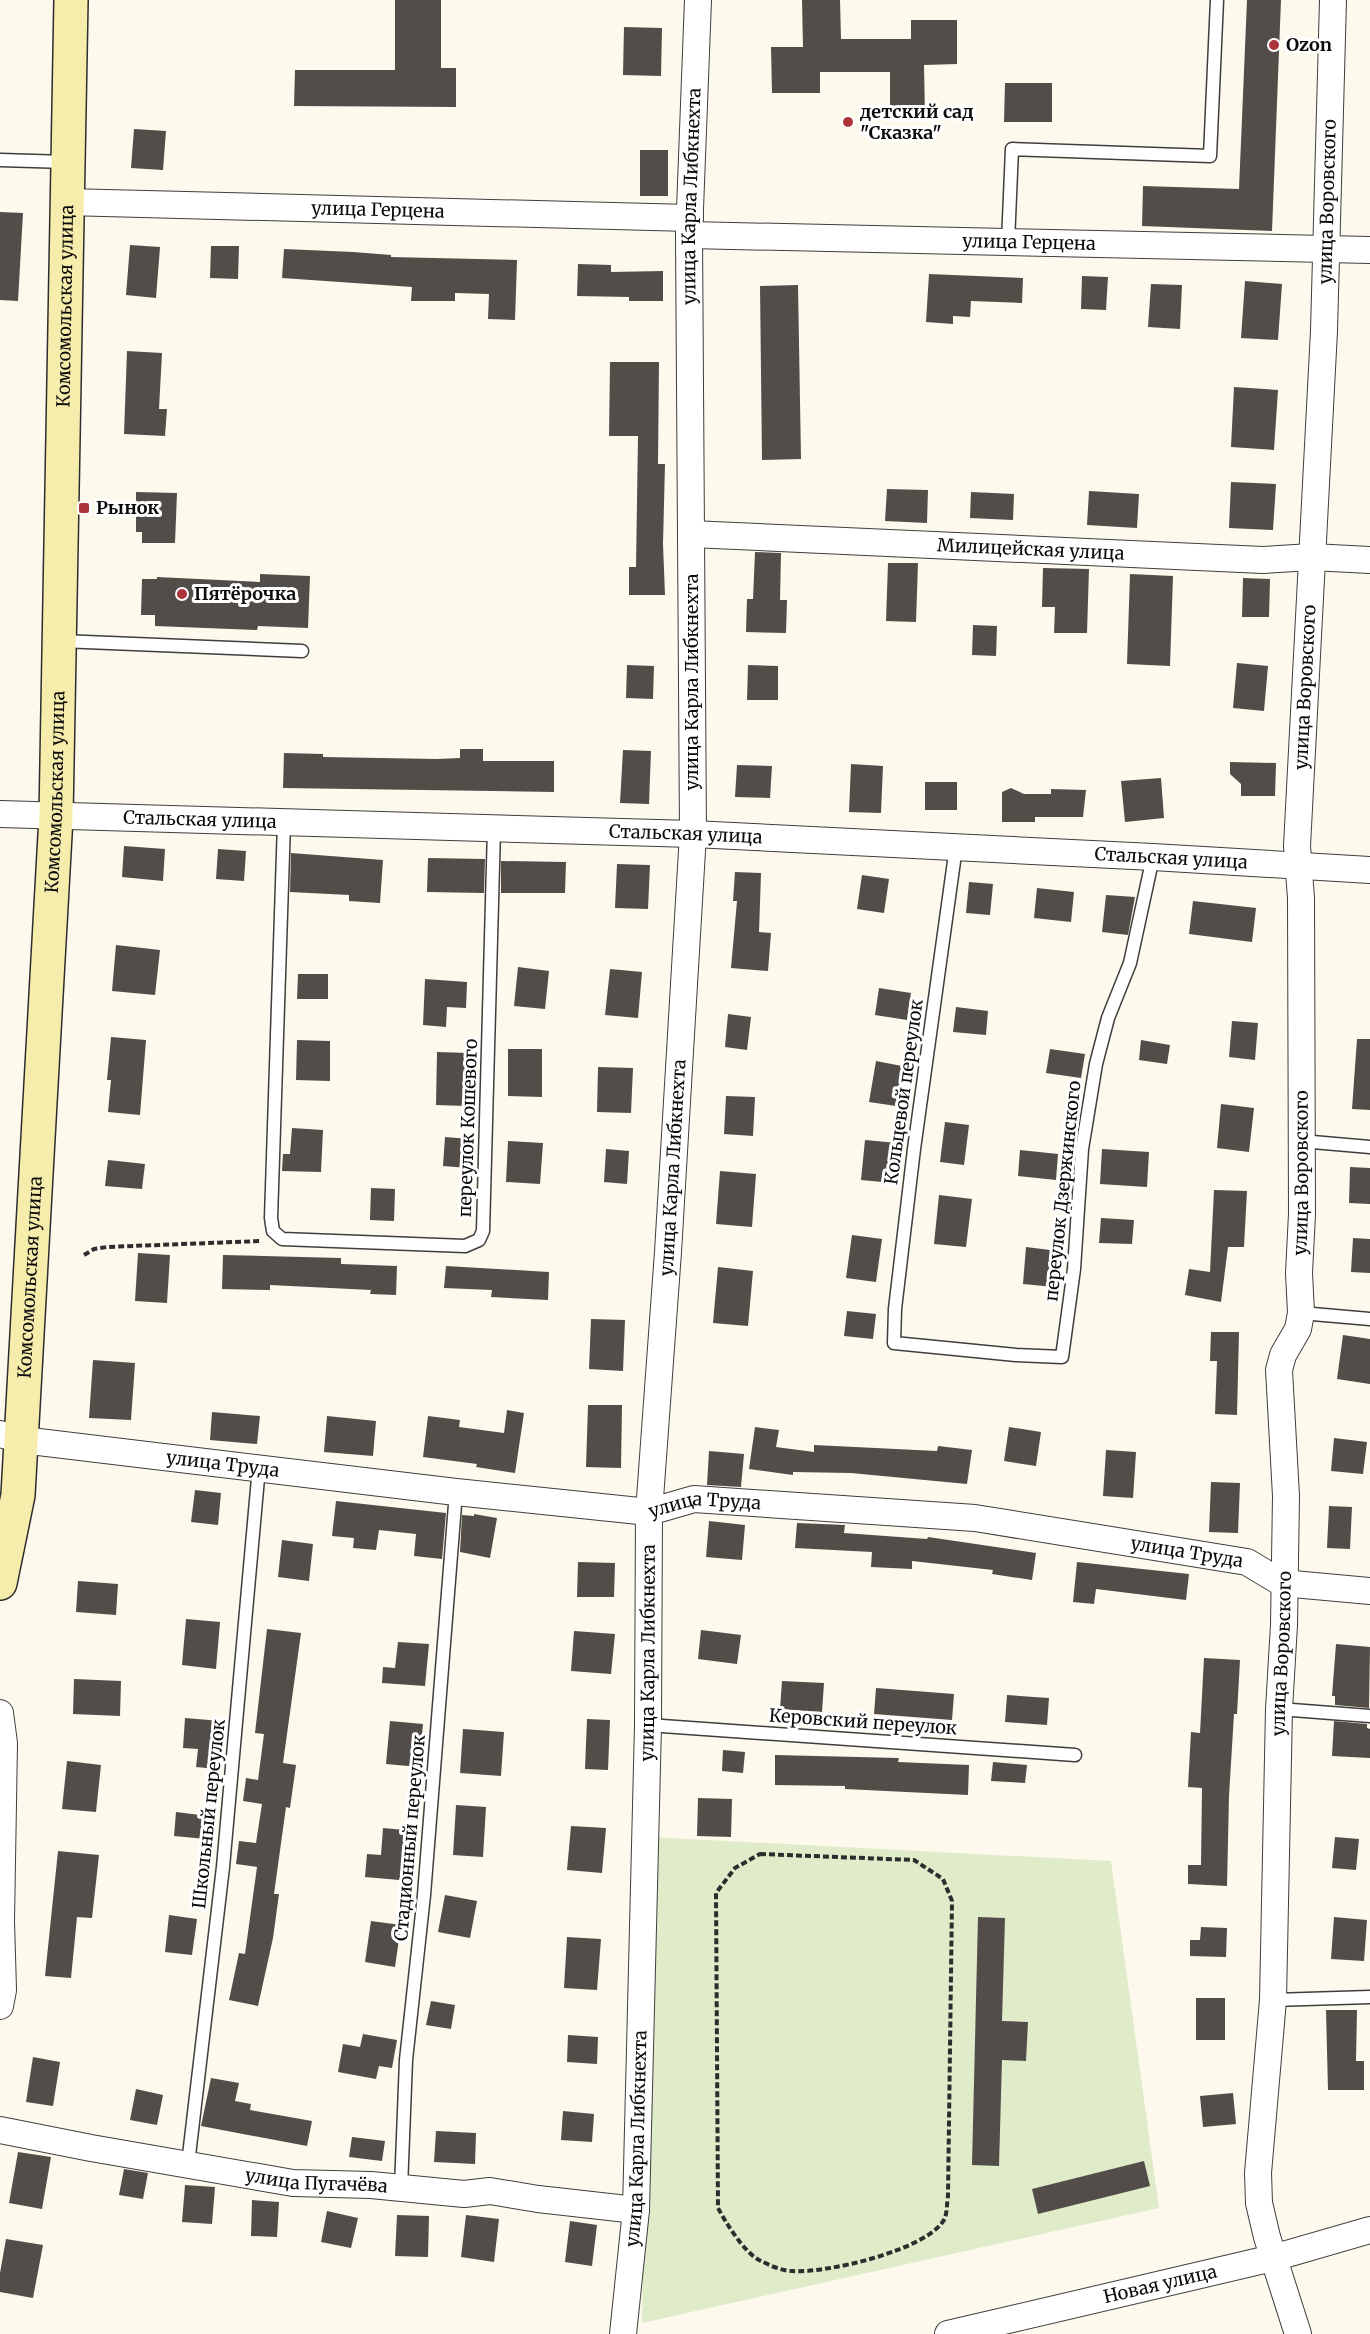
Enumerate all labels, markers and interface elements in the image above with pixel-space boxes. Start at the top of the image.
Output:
place label: Ozon [1286,33,1332,56]
marker: Ozon [1267,38,1281,52]
street label: улица Карла Либкнехта [677,87,706,305]
place label: детский сад "Сказка" [859,100,974,144]
marker: детский сад "Сказка" [841,115,855,129]
street label: улица Воровского [1313,119,1341,285]
street label: улица Герцена [311,196,445,223]
street label: Комсомольская улица [52,204,78,407]
street label: улица Герцена [962,229,1096,255]
place label: Рынок [96,496,159,519]
marker: Рынок [77,501,91,515]
street label: Милицейская улица [936,533,1125,565]
street label: улица Карла Либкнехта [680,573,703,790]
place label: Пятёрочка [194,582,296,605]
marker: Пятёрочка [175,587,189,601]
street label: улица Воровского [1289,604,1321,770]
street label: Комсомольская улица [40,690,69,894]
street label: Стальская улица [123,806,277,833]
street label: Стальская улица [609,820,763,848]
street label: Стальская улица [1094,842,1249,874]
street label: Кольцевой переулок [879,997,928,1186]
street label: переулок Кошевого [453,1038,482,1218]
street label: улица Карла Либкнехта [654,1058,691,1277]
street label: переулок Дзержинского [1039,1079,1086,1303]
street label: улица Воровского [1288,1090,1313,1256]
street label: Комсомольская улица [13,1175,47,1379]
street label: улица Труда [165,1445,281,1482]
street label: улица Труда [646,1487,762,1523]
street label: улица Труда [1129,1531,1245,1572]
street label: улица Карла Либкнехта [635,1544,660,1762]
street label: улица Воровского [1266,1571,1296,1736]
street label: Керовский переулок [768,1703,958,1740]
street label: Школьный переулок [187,1717,230,1910]
street label: Стадионный переулок [389,1733,430,1942]
street label: улица Карла Либкнехта [620,2030,651,2248]
street label: улица Пугачёва [243,2163,389,2198]
street label: Новая улица [1101,2259,1219,2308]

